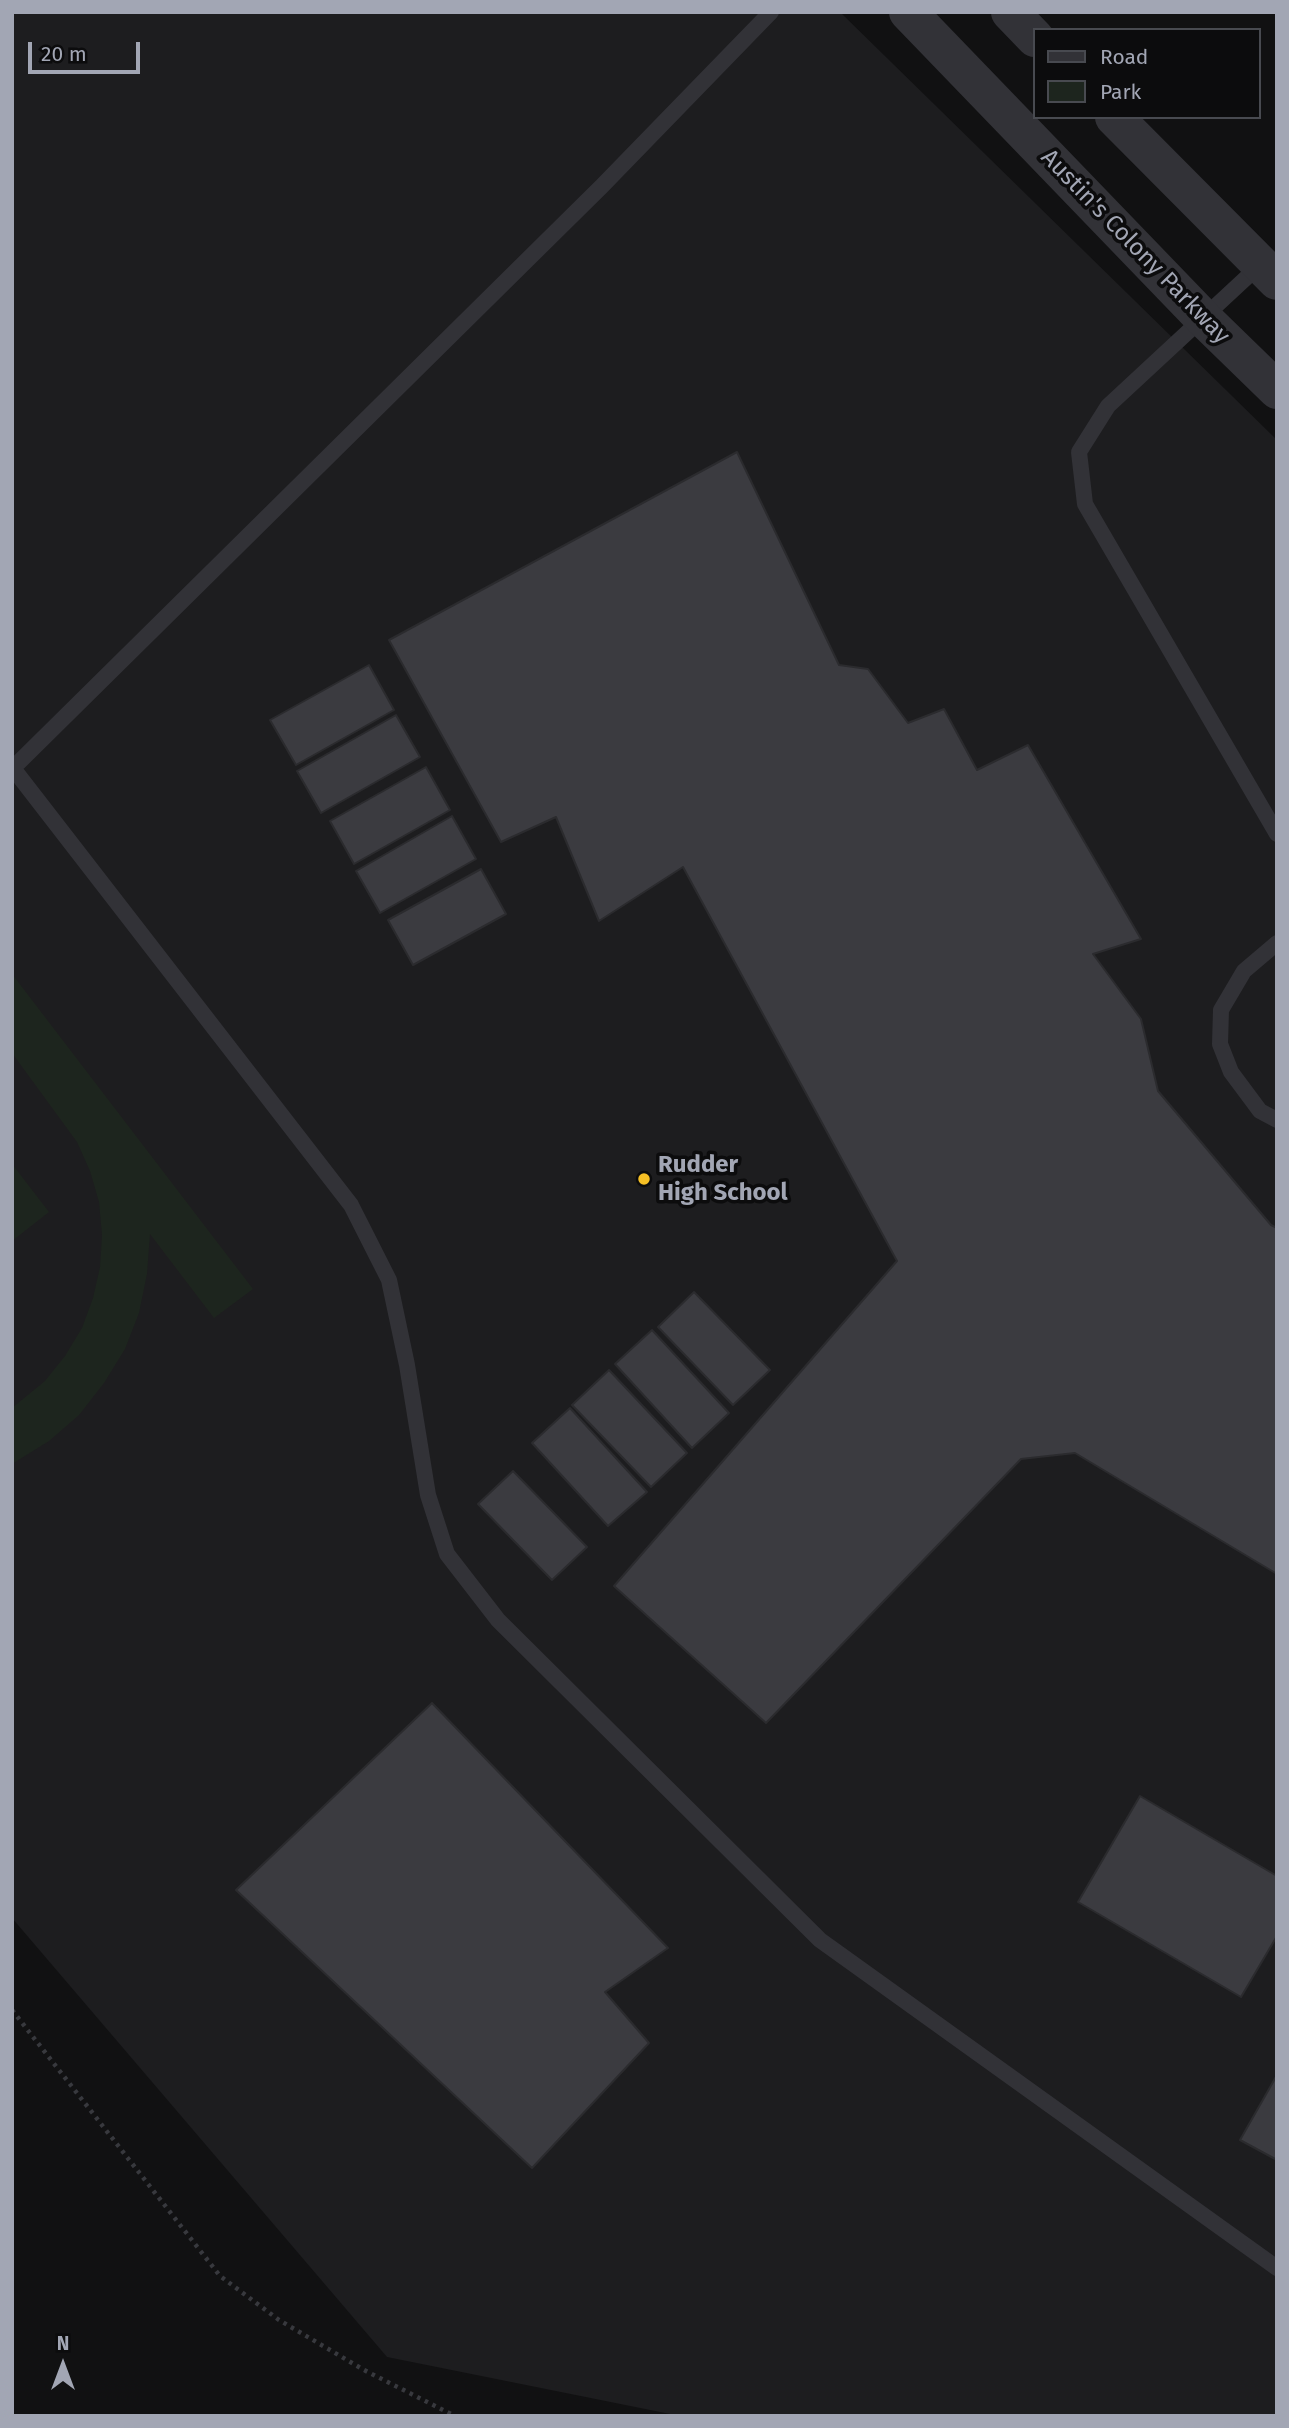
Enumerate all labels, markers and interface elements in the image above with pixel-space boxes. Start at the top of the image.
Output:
scale bar [32,28,144,72]
legend [1034,28,1261,119]
text: 20 m [41,41,87,67]
text: Road [1100,44,1148,70]
text: Park [1100,79,1141,105]
street label: Austin's Colony Parkway [1035,144,1235,350]
place label: Rudder High School [658,1151,788,1207]
marker: Rudder High School [636,1171,652,1187]
north arrow [28,2330,98,2400]
text: N [57,2332,69,2355]

